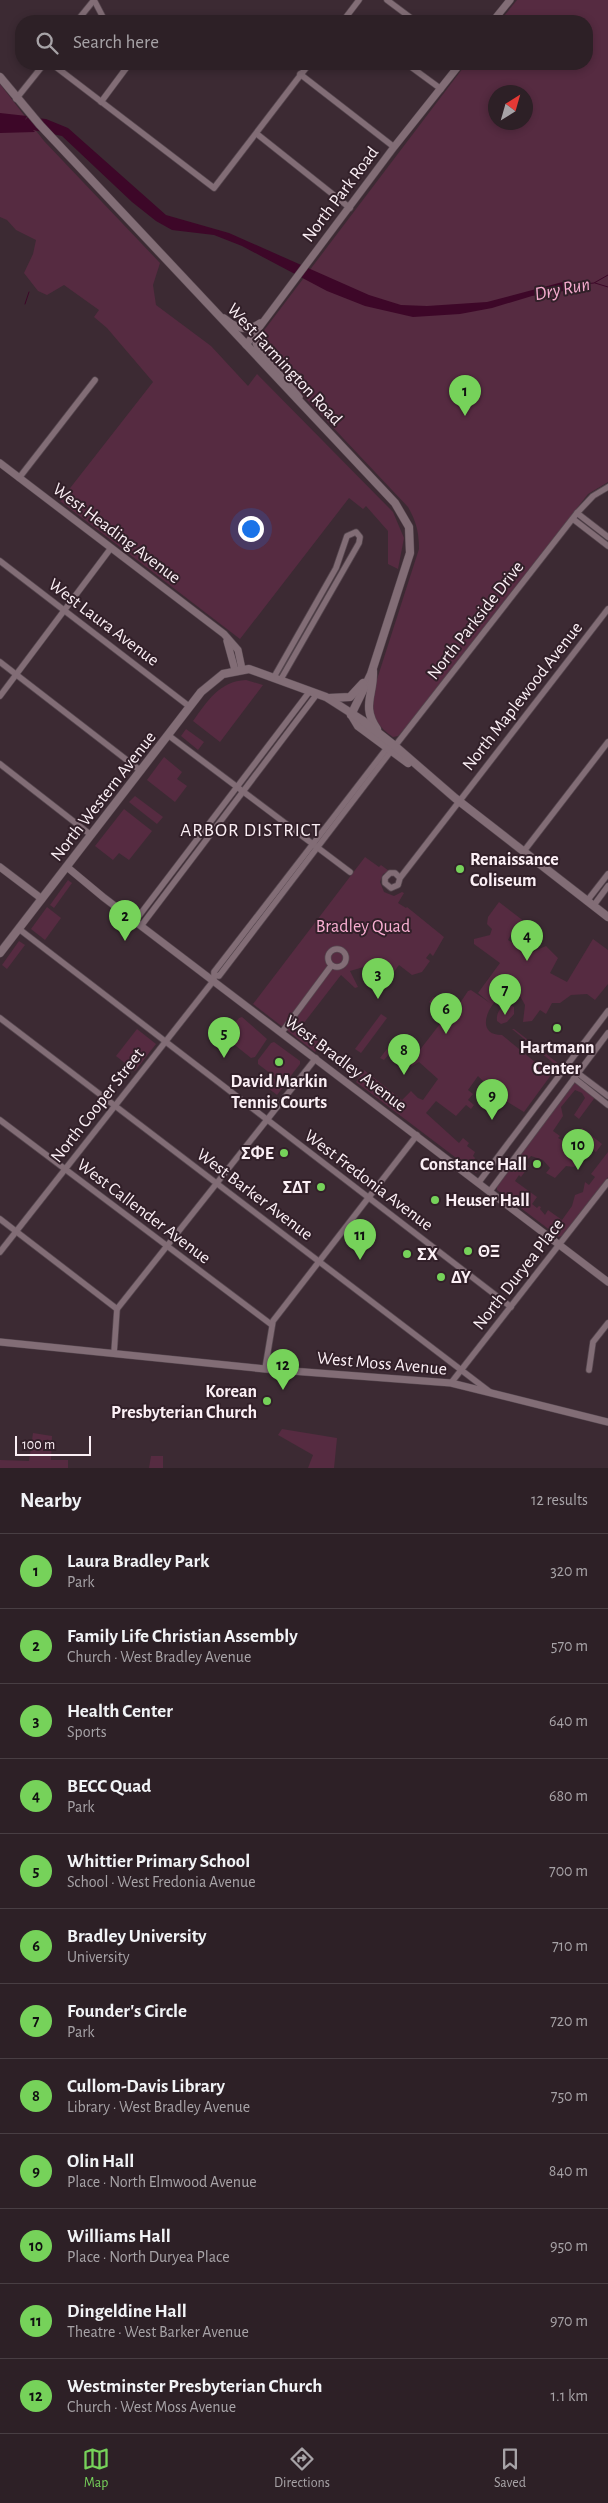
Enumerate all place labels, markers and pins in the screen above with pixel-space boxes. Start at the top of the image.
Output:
pin: 1 [449,375,481,416]
place label: Renaissance Coliseum [470,851,559,890]
marker: Renaissance Coliseum [454,863,466,875]
pin: 2 [109,900,141,941]
pin: 4 [511,920,543,961]
pin: 3 [362,958,394,999]
pin: 7 [489,974,521,1015]
pin: 6 [430,993,462,1034]
pin: 5 [208,1017,240,1058]
marker: Hartmann Center [551,1022,563,1034]
pin: 8 [388,1034,420,1075]
place label: Hartmann Center [519,1039,595,1078]
marker: David Markin Tennis Courts [273,1056,285,1068]
place label: David Markin Tennis Courts [230,1073,328,1112]
pin: 9 [476,1079,508,1120]
pin: 10 [562,1129,594,1170]
place label: ΣΦΕ [241,1145,274,1163]
marker: ΣΦΕ [278,1147,290,1159]
place label: Constance Hall [420,1156,527,1174]
marker: Constance Hall [531,1158,543,1170]
place label: ΣΔΤ [282,1179,311,1197]
marker: ΣΔΤ [315,1181,327,1193]
place label: Heuser Hall [445,1192,530,1210]
marker: Heuser Hall [429,1194,441,1206]
pin: 11 [344,1219,376,1260]
place label: ΘΞ [478,1243,500,1261]
marker: ΘΞ [462,1245,474,1257]
place label: ΣΧ [417,1246,438,1264]
marker: ΣΧ [401,1248,413,1260]
place label: ΔΥ [451,1269,472,1287]
marker: ΔΥ [435,1271,447,1283]
pin: 12 [267,1349,299,1390]
place label: Korean Presbyterian Church [111,1383,257,1422]
marker: Korean Presbyterian Church [261,1395,273,1407]

